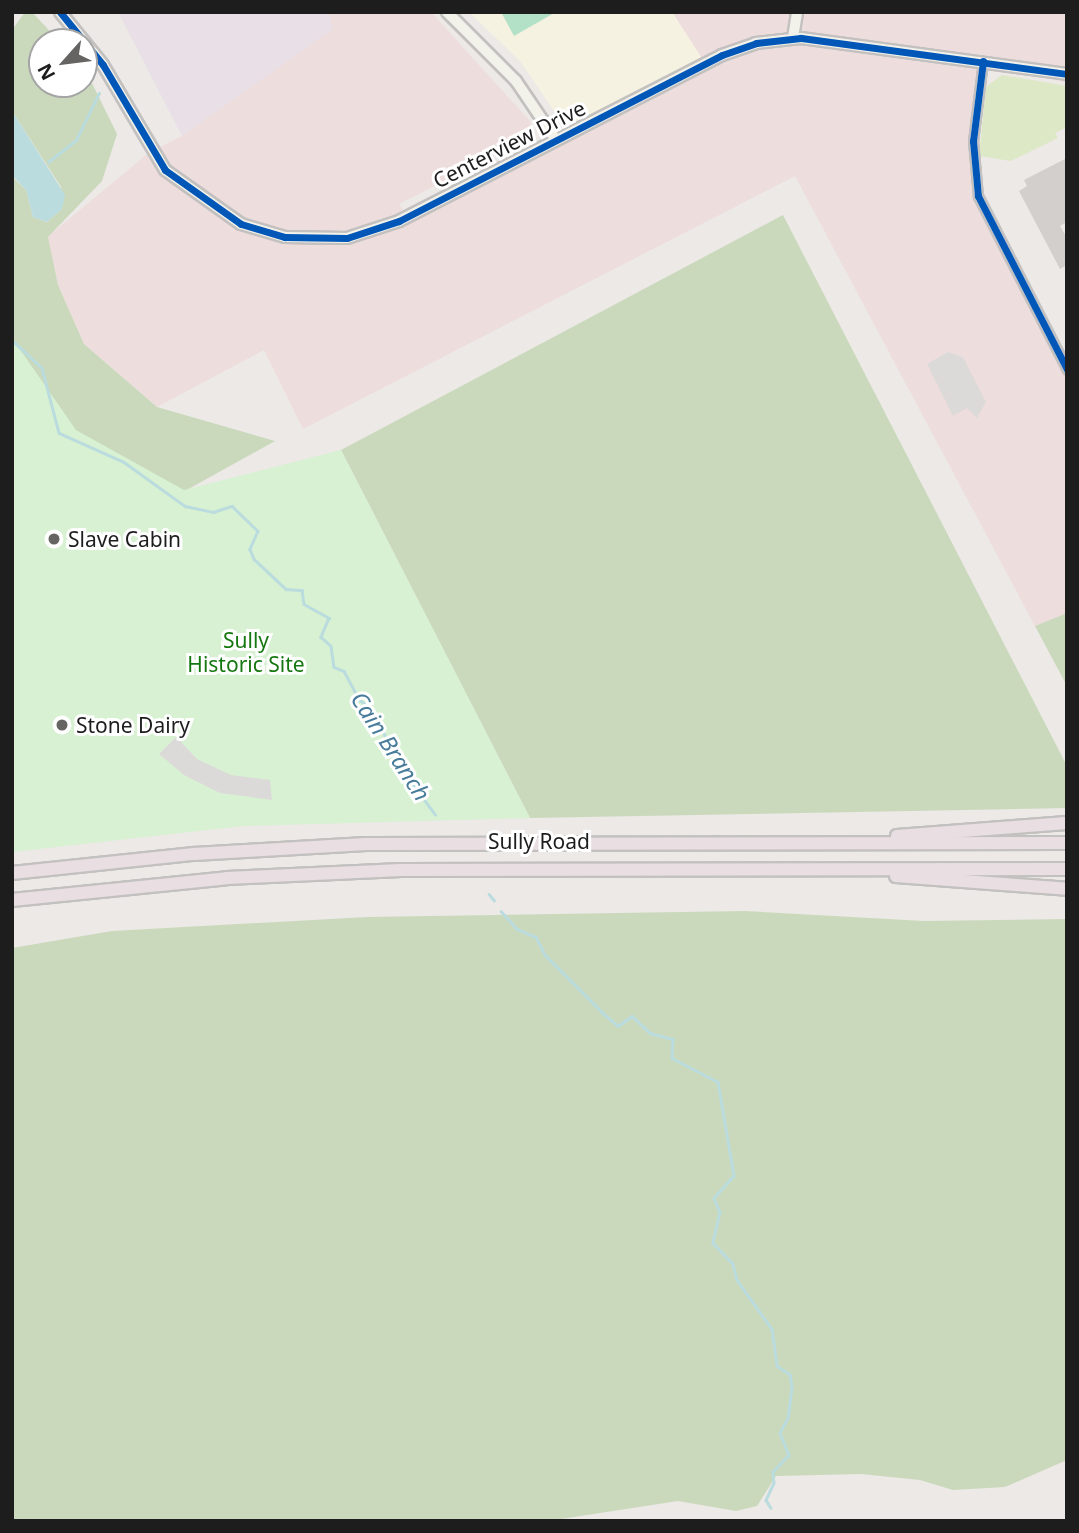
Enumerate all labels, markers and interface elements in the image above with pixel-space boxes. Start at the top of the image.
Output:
north arrow [28,28,98,98]
text: N [31,59,61,85]
street label: Centerview Drive [429,95,589,193]
place label: Slave Cabin [68,526,181,552]
marker: Slave Cabin [46,531,62,547]
park label: Sully Historic Site [187,627,305,677]
water label: Cain Branch [346,686,436,806]
place label: Stone Dairy [76,712,190,738]
marker: Stone Dairy [54,717,70,733]
street label: Sully Road [488,828,590,854]

